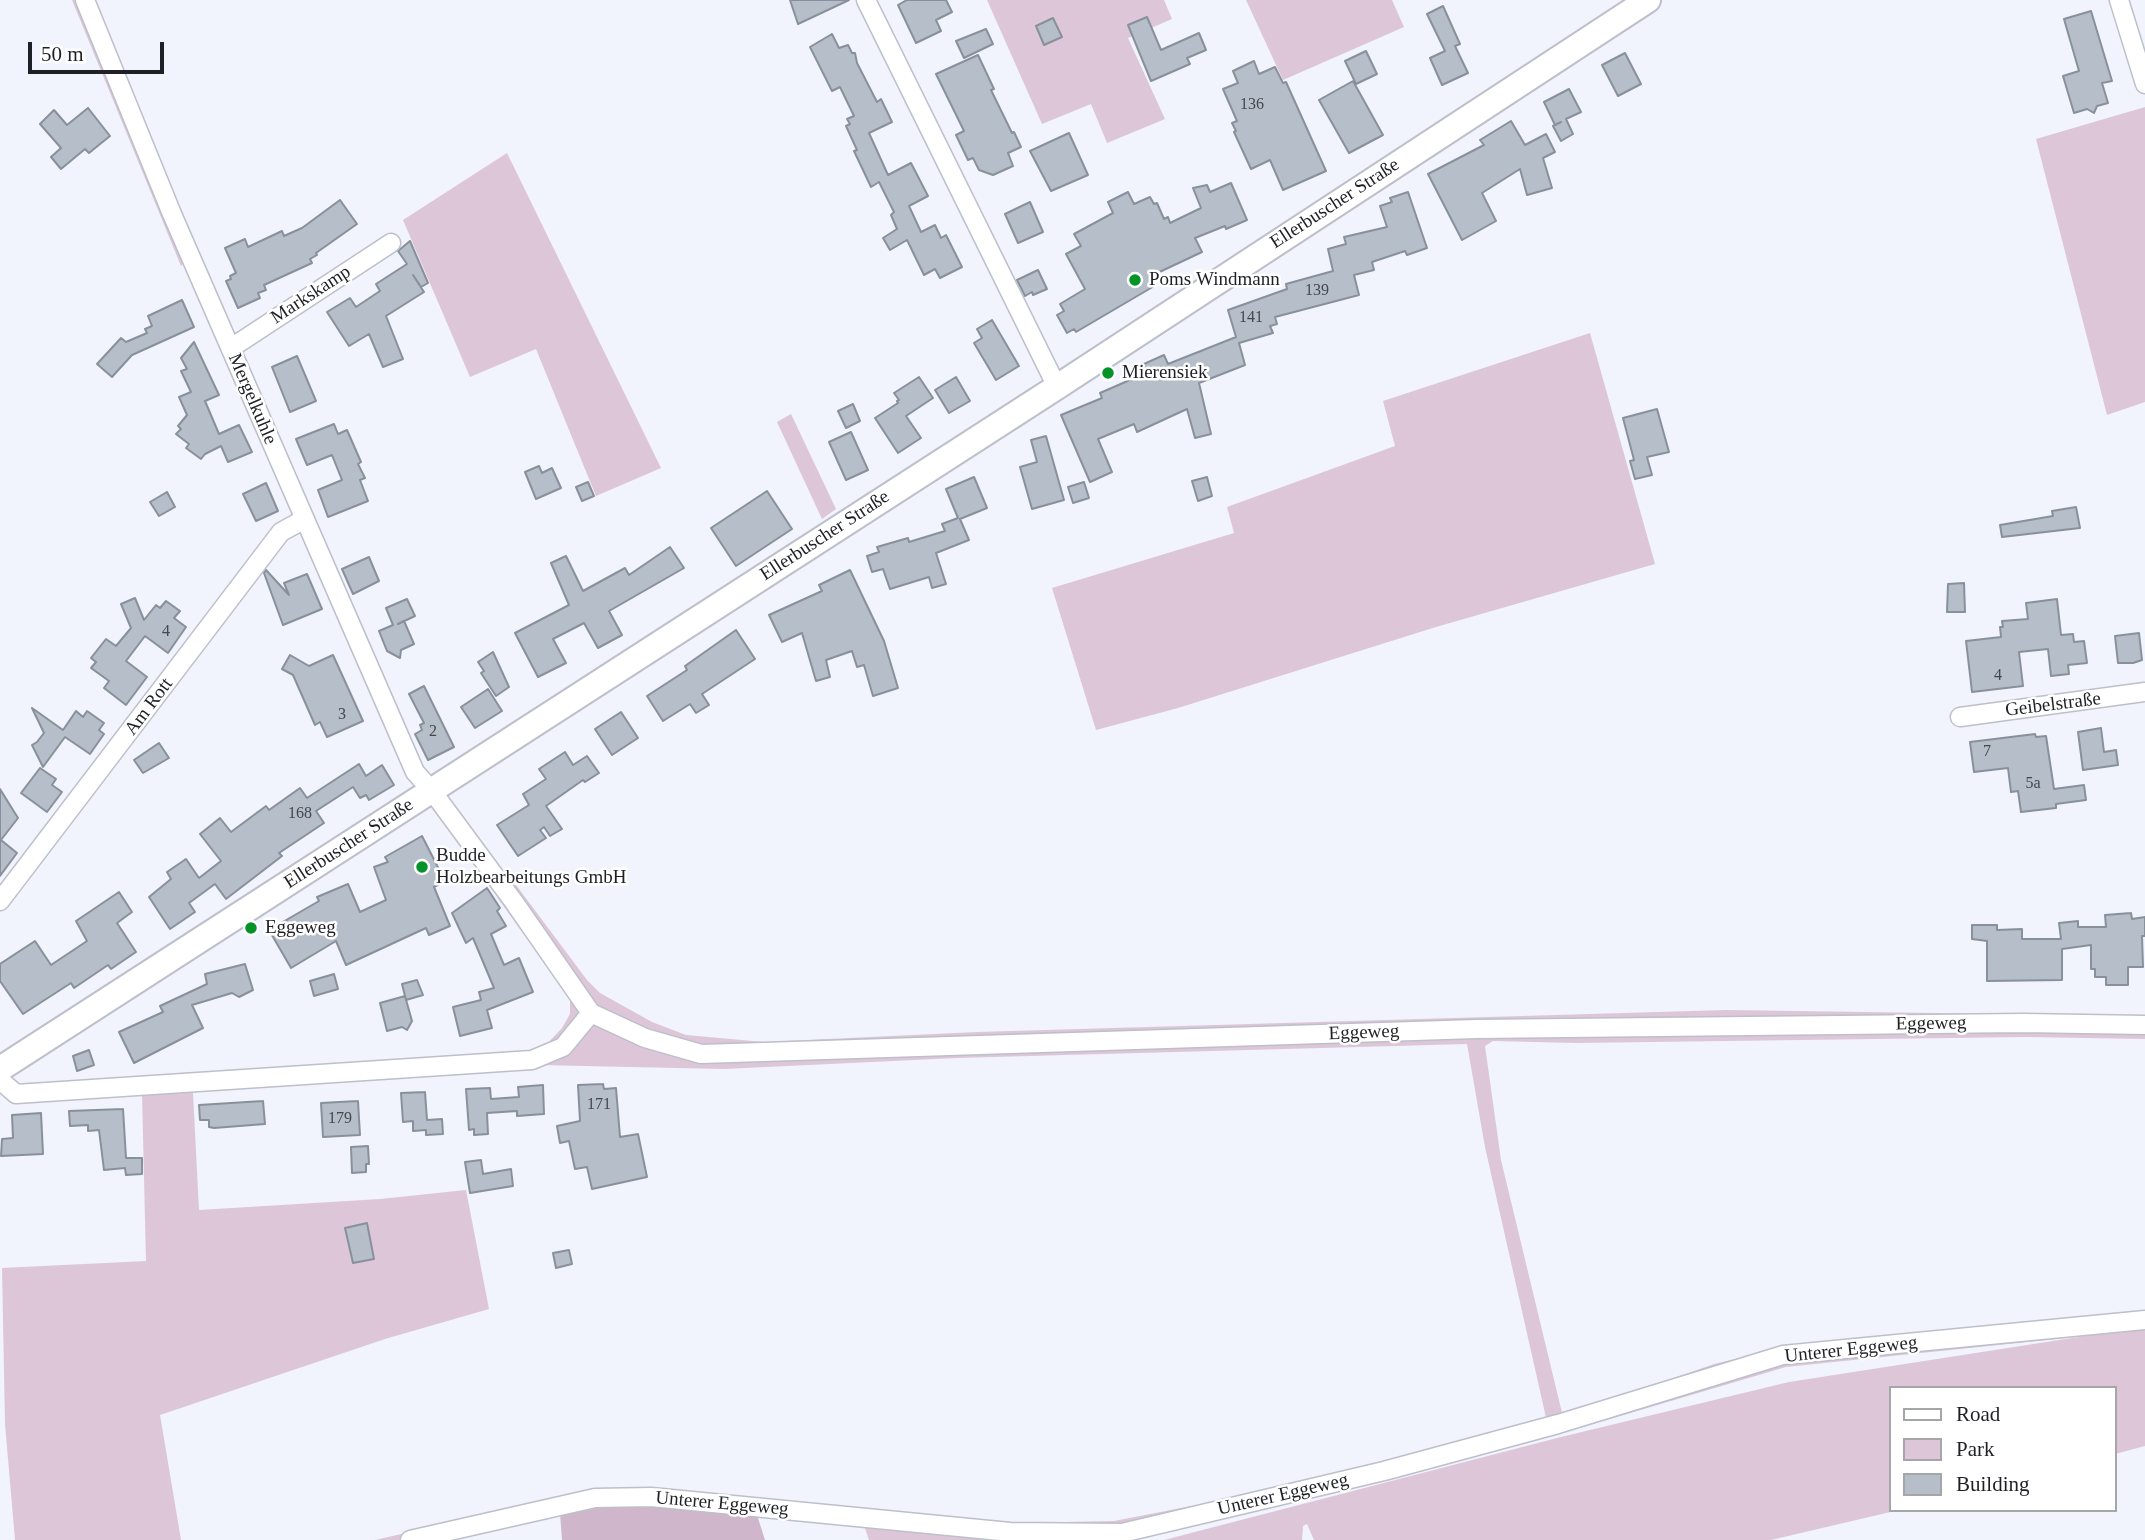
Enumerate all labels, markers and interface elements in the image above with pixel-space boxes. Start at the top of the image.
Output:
scale bar [32,28,168,72]
text: 50 m [41,42,84,66]
house number: 136 [1240,95,1264,115]
street label: Ellerbuscher Straße [1266,154,1404,254]
street label: Markskamp [267,261,355,329]
place label: Poms Windmann [1149,269,1280,291]
marker: Poms Windmann [1127,272,1143,288]
house number: 139 [1305,281,1329,301]
house number: 141 [1239,308,1263,328]
street label: Mergelkuhle [223,350,281,448]
place label: Mierensiek [1122,362,1207,384]
marker: Mierensiek [1100,365,1116,381]
street label: Ellerbuscher Straße [756,486,894,586]
house number: 4 [162,622,170,642]
house number: 4 [1994,666,2002,686]
street label: Am Rott [120,674,178,740]
street label: Geibelstraße [2004,688,2102,722]
house number: 3 [338,705,346,725]
house number: 2 [429,722,437,742]
house number: 7 [1983,742,1991,762]
house number: 5a [2025,774,2041,794]
street label: Ellerbuscher Straße [280,794,418,894]
house number: 168 [288,804,312,824]
place label: Budde Holzbearbeitungs GmbH [436,845,626,889]
marker: Budde Holzbearbeitungs GmbH [414,859,430,875]
place label: Eggeweg [265,917,336,939]
marker: Eggeweg [243,920,259,936]
street label: Eggeweg [1895,1012,1967,1036]
street label: Eggeweg [1328,1020,1400,1046]
house number: 171 [587,1095,611,1115]
house number: 179 [328,1109,352,1129]
street label: Unterer Eggeweg [1783,1332,1919,1368]
legend [1890,1386,2117,1512]
text: Road [1956,1402,2000,1426]
text: Park [1956,1437,1995,1461]
street label: Unterer Eggeweg [1215,1469,1351,1521]
text: Building [1956,1472,2030,1496]
street label: Unterer Eggeweg [655,1487,789,1521]

